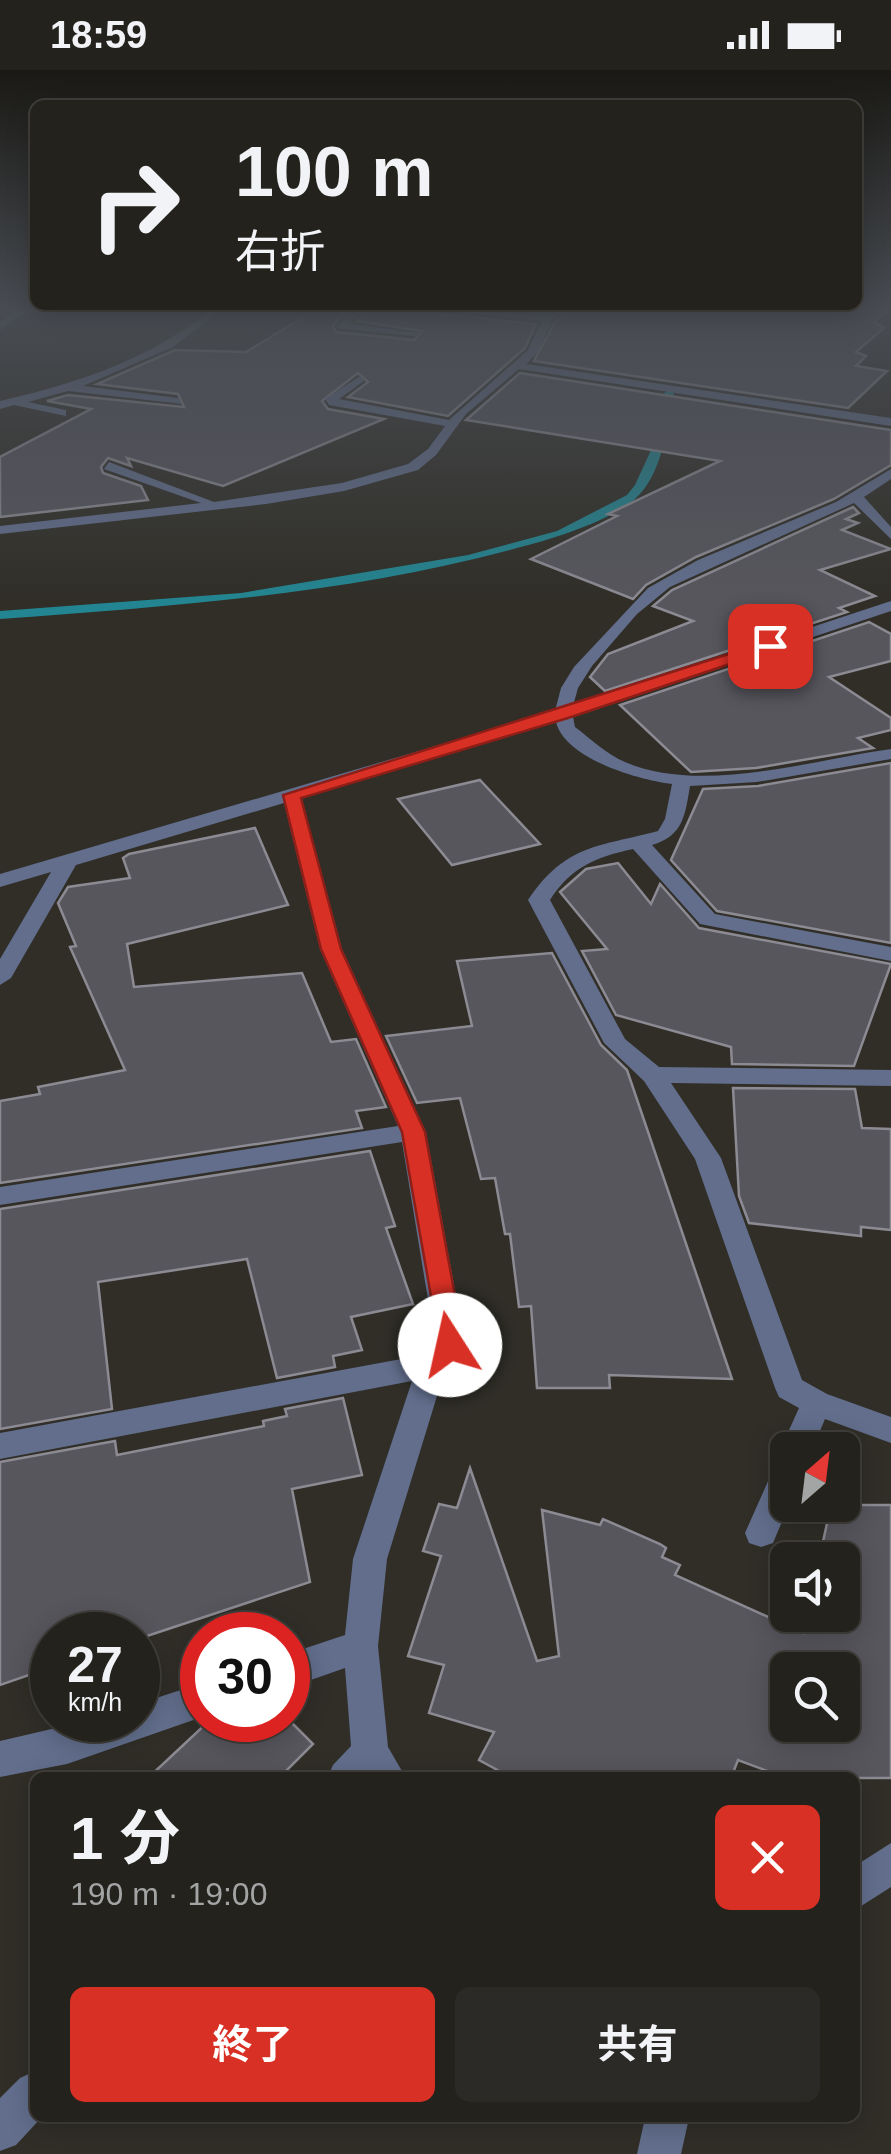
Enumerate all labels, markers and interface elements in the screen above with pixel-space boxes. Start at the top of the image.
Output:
text: 18:59 [50,14,147,56]
text: 100 m [235,133,433,211]
icon: right [70,140,200,270]
text: 右折 [235,226,325,277]
pin [728,604,813,689]
icon: arrive [743,619,798,674]
position arrow [398,1293,502,1397]
north arrow [770,1432,860,1522]
map controls [770,1432,860,1742]
button: sound [770,1542,860,1632]
speed limit sign: 30 [180,1612,310,1742]
text: 27 [67,1637,123,1693]
button: search [770,1652,860,1742]
text: km/h [68,1688,122,1716]
text: 1 分 [70,1805,180,1872]
button: close [715,1805,820,1910]
text: 190 m · 19:00 [70,1876,267,1912]
button: 終了 [70,1987,435,2102]
button: 共有 [455,1987,820,2102]

